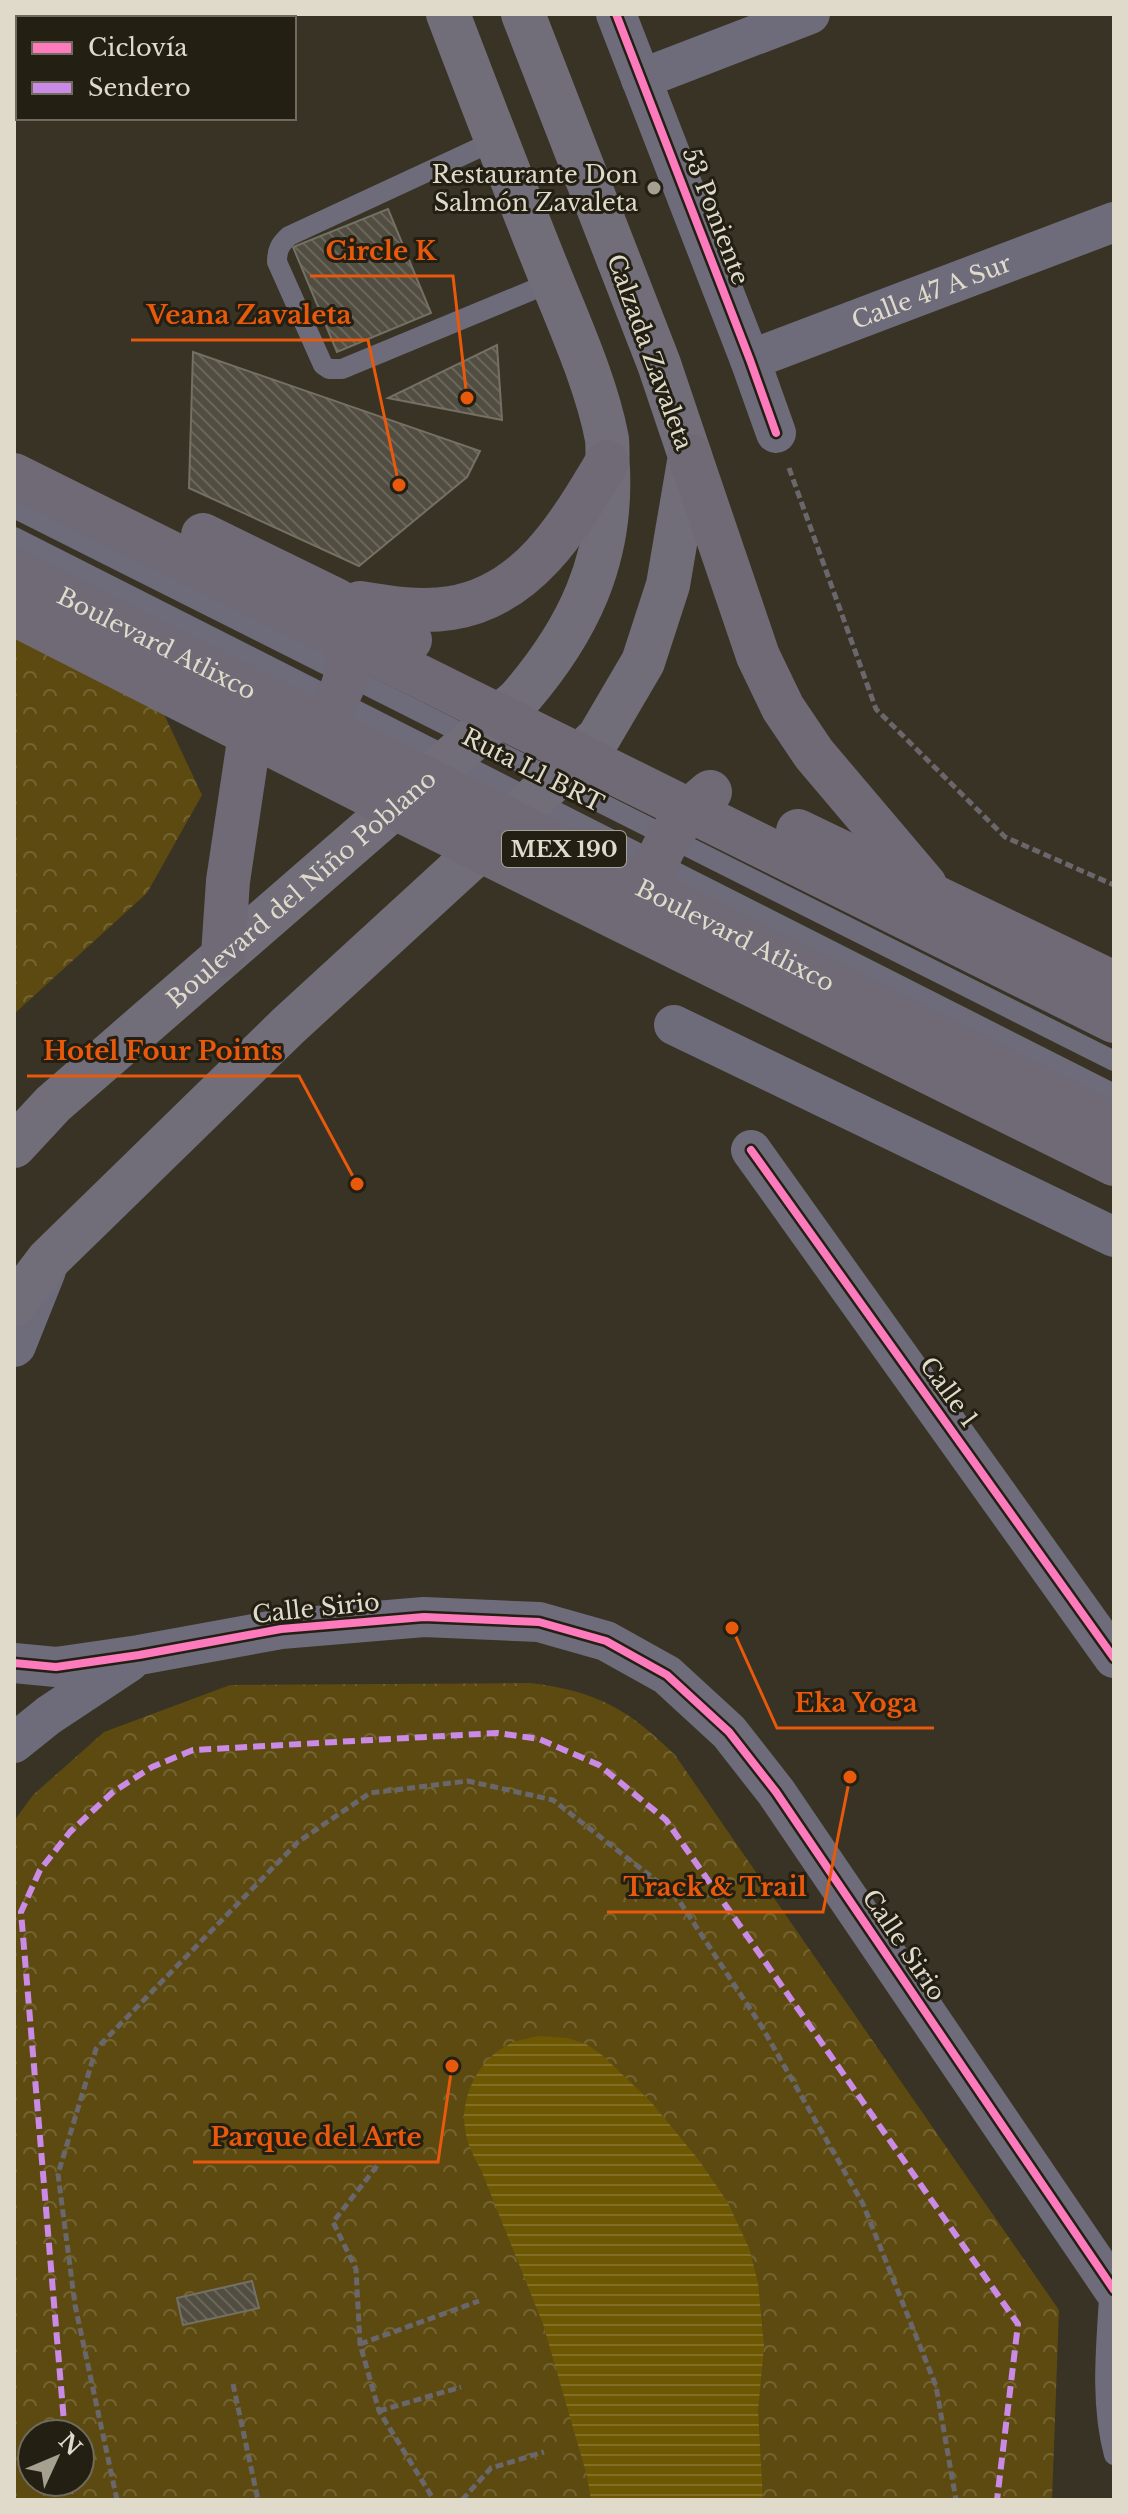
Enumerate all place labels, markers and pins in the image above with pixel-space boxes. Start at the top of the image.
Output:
place label: Restaurante Don Salmón Zavaleta [432,160,639,217]
marker: Restaurante Don Salmón Zavaleta [645,179,663,197]
callout: Circle K [310,226,453,276]
callout: Veana Zavaleta [131,290,368,340]
callout: Hotel Four Points [27,1026,299,1076]
callout: Eka Yoga [777,1678,934,1728]
callout: Track & Trail [607,1862,823,1912]
callout: Parque del Arte [193,2112,438,2162]

